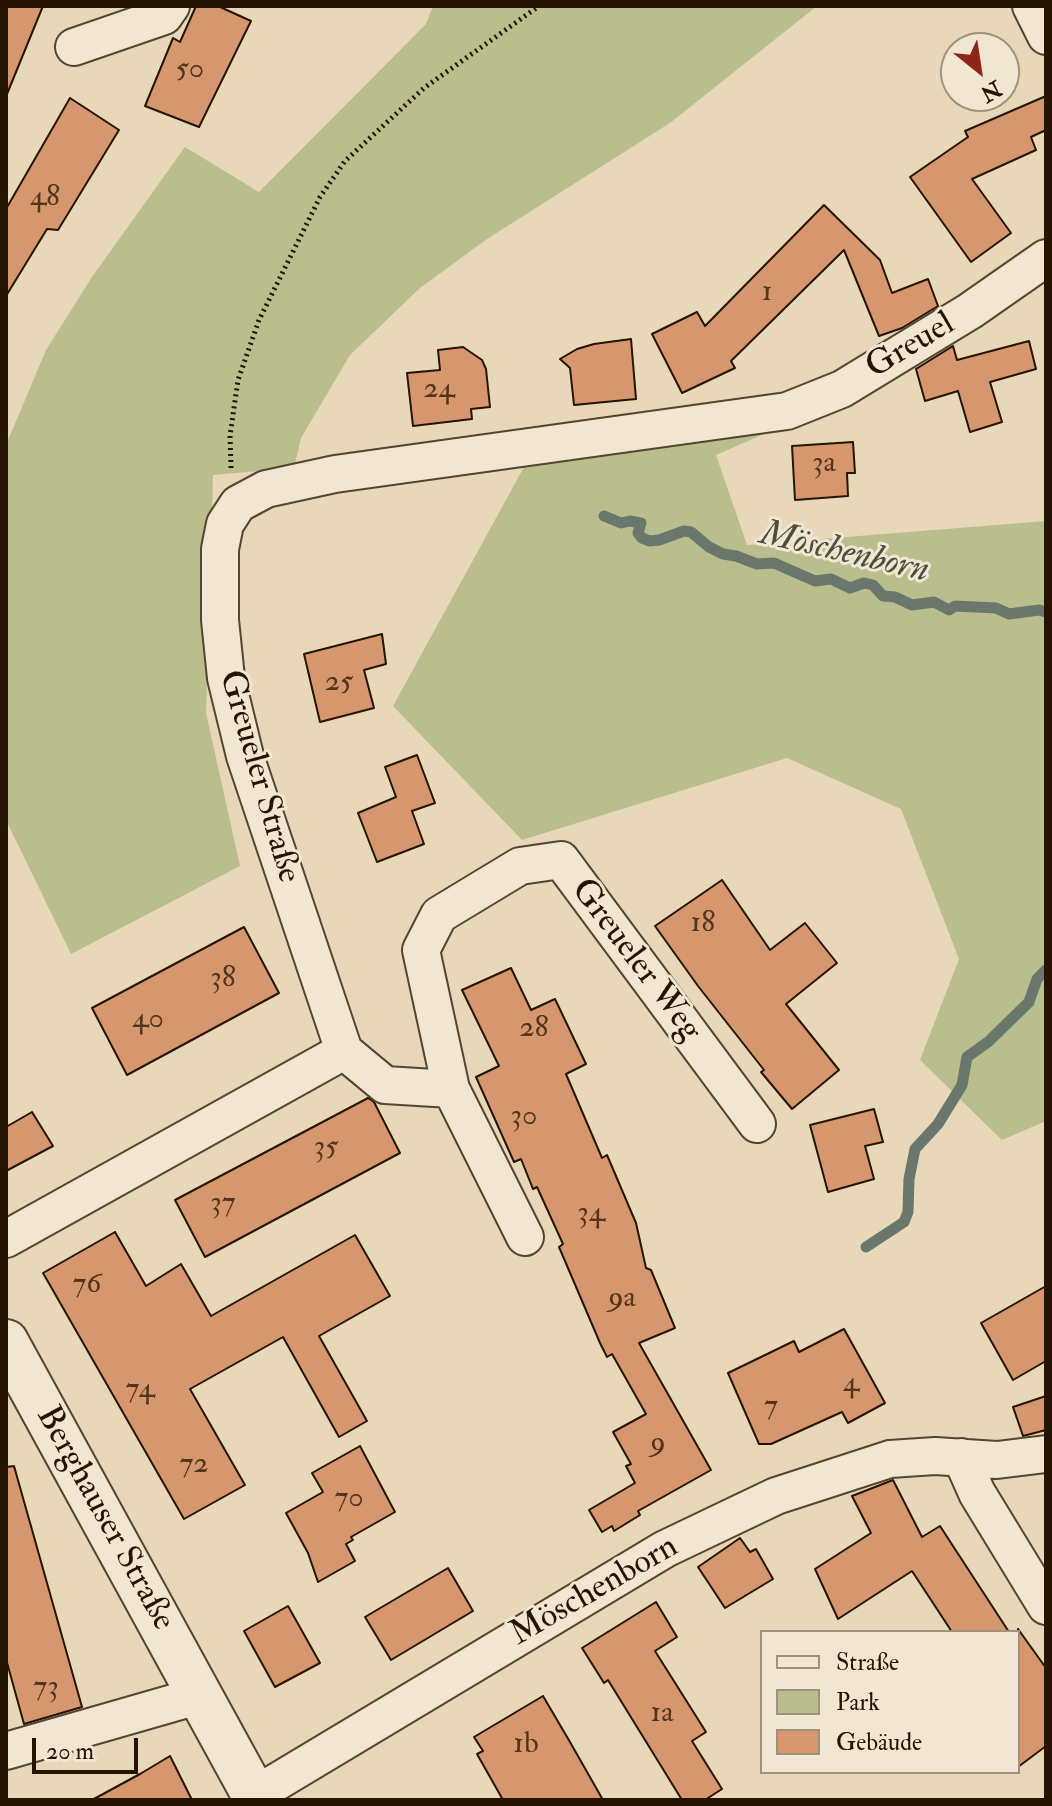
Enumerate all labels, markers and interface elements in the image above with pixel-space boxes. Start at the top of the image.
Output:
north arrow [940,32,1020,112]
house number: 50 [176,53,204,89]
text: N [975,74,1007,108]
house number: 48 [30,181,60,217]
house number: 1 [762,276,772,312]
street label: Greuel [859,305,963,389]
house number: 24 [423,373,455,409]
house number: 3a [812,447,836,483]
water label: Möschenborn [755,514,933,594]
street label: Greueler Straße [208,666,308,888]
house number: 25 [325,666,353,702]
street label: Greueler Weg [561,872,709,1050]
house number: 18 [691,907,715,943]
house number: 38 [210,962,236,998]
house number: 40 [132,1003,164,1039]
house number: 28 [519,1012,549,1048]
house number: 30 [511,1100,537,1136]
house number: 35 [314,1131,338,1167]
house number: 37 [210,1187,236,1223]
house number: 34 [577,1197,605,1233]
house number: 76 [73,1268,101,1304]
house number: 9a [608,1282,636,1318]
house number: 4 [843,1367,859,1403]
house number: 74 [125,1373,155,1409]
house number: 7 [764,1390,778,1426]
street label: Berghauser Straße [26,1400,182,1638]
house number: 9 [650,1427,666,1463]
house number: 72 [180,1448,208,1484]
house number: 70 [334,1482,364,1518]
street label: Möschenborn [504,1528,686,1656]
legend [760,1630,1020,1774]
text: Straße [836,1647,899,1678]
house number: 73 [33,1671,59,1707]
text: Park [836,1687,880,1718]
house number: 1a [650,1697,674,1733]
scale bar [36,1722,142,1772]
text: Gebäude [836,1727,922,1758]
house number: 1b [513,1728,539,1764]
text: 20 m [46,1736,94,1767]

